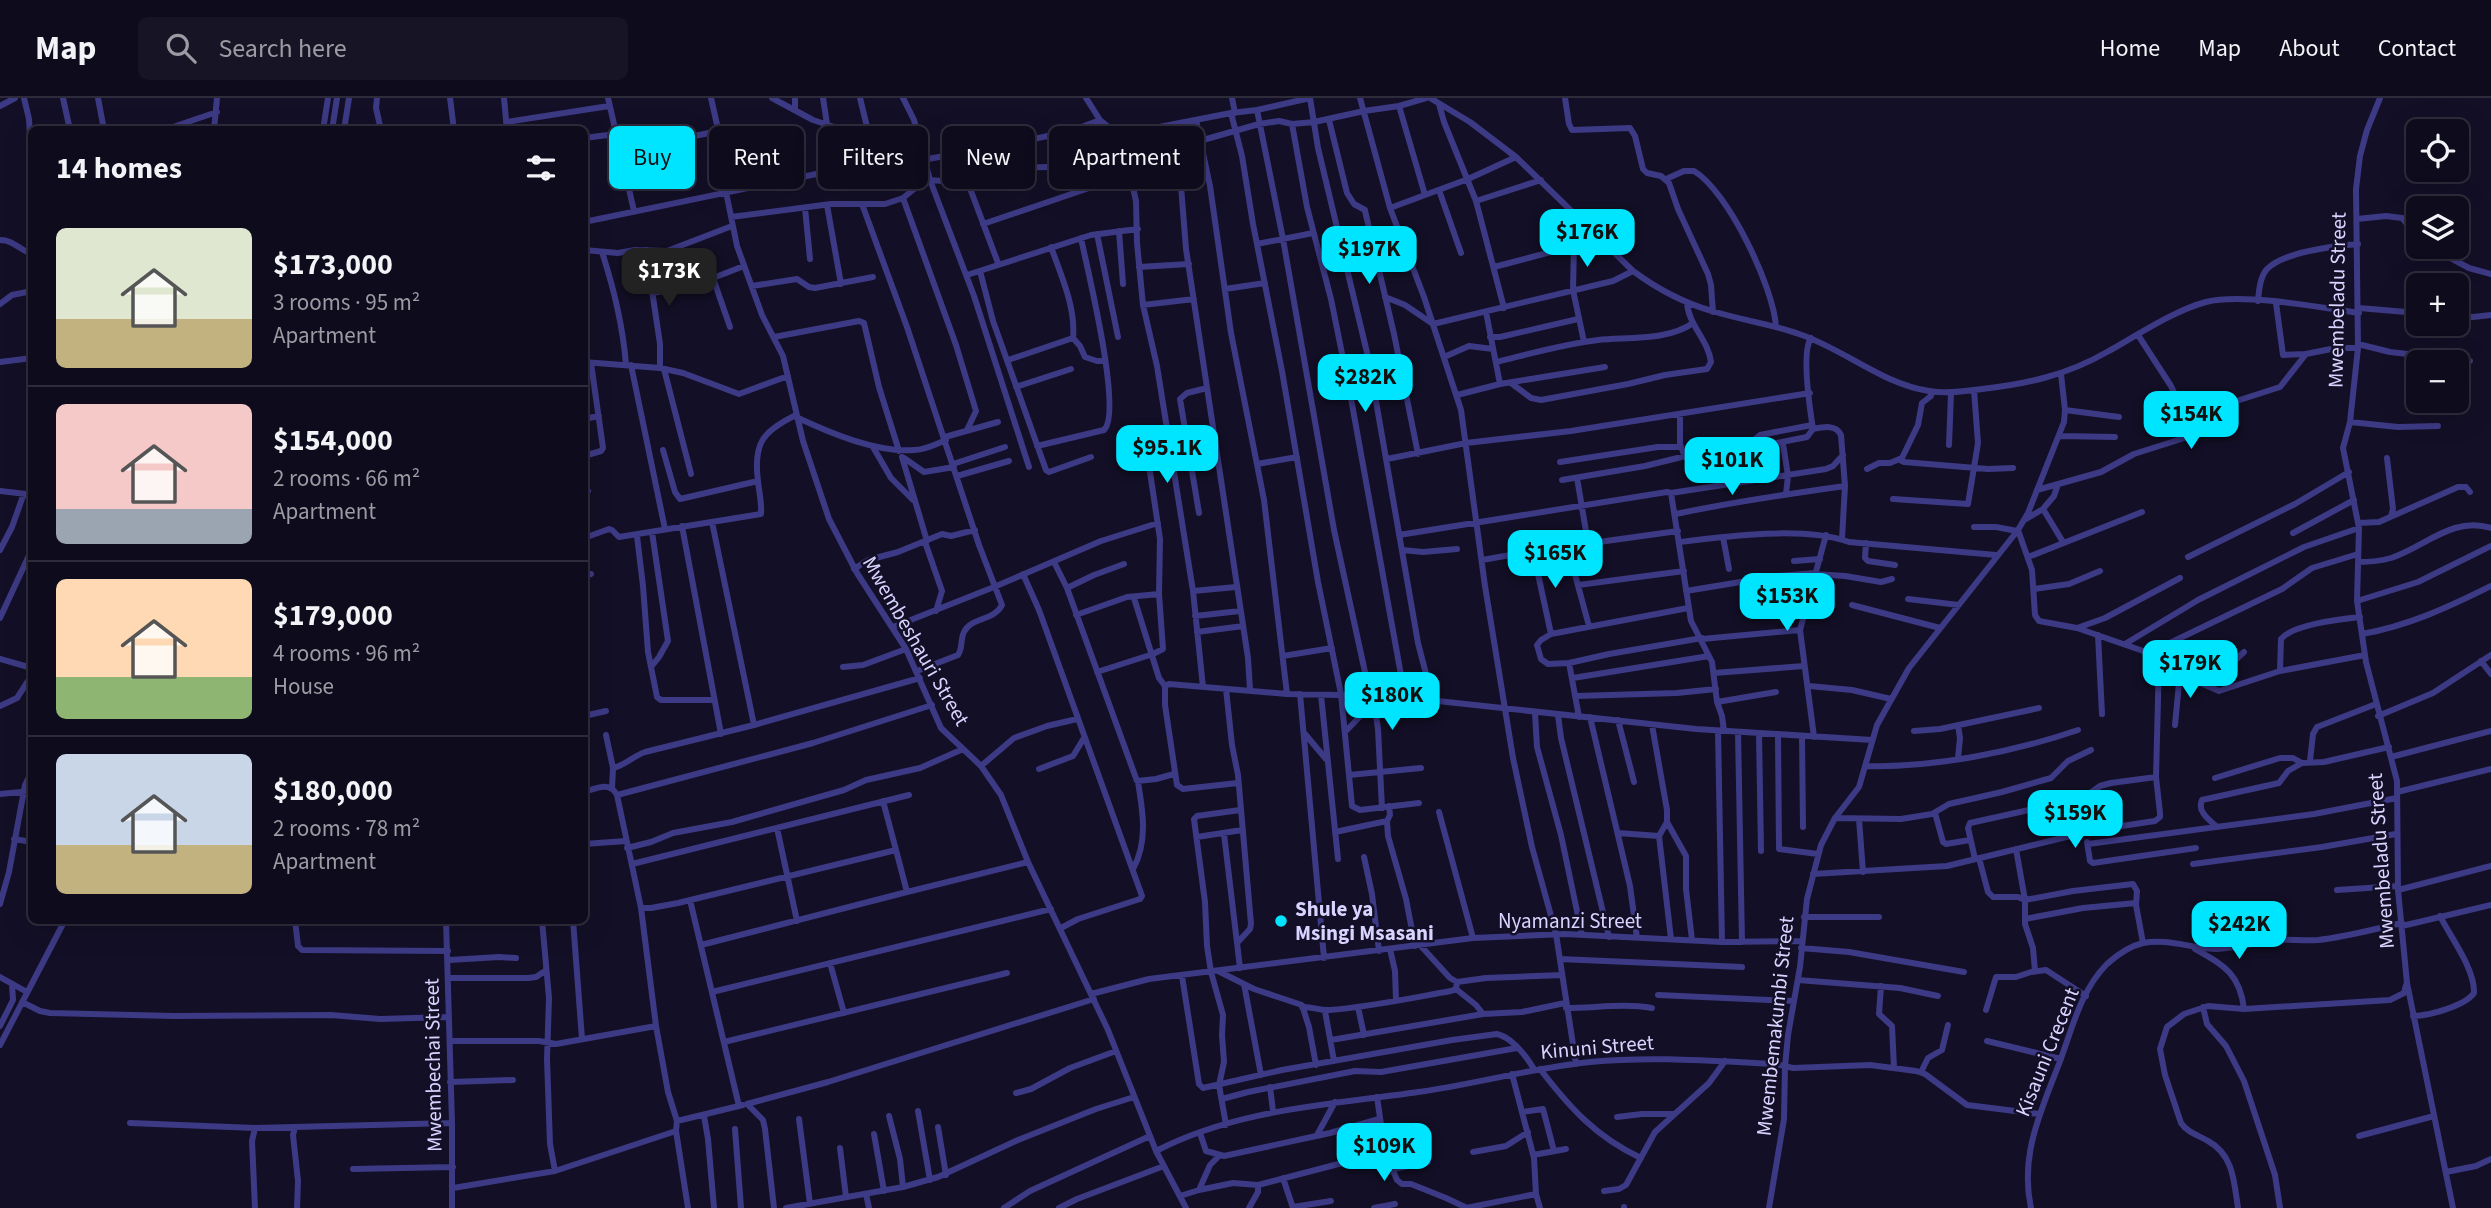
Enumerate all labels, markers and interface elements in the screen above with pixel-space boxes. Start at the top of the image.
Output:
search box [138,17,628,80]
text: Map [35,25,96,72]
icon: search [162,29,200,67]
text: Search here [218,30,347,67]
text: Home [2100,31,2160,66]
text: Map [2198,31,2241,66]
text: About [2279,31,2340,66]
text: Contact [2378,31,2456,66]
map controls [2406,119,2469,413]
button: locate [2406,119,2469,182]
chip: Buy [609,126,695,189]
chip: Rent [709,126,804,189]
chip: Filters [818,126,928,189]
chip: New [942,126,1035,189]
chip: Apartment [1049,126,1204,189]
text: 14 homes [56,147,182,190]
icon: filters [522,149,560,187]
button: layers [2406,196,2469,259]
pin: $176K [1538,209,1636,269]
street label: Mwembeladu Street [2320,212,2354,388]
text: $176K [1556,215,1618,248]
pin: $197K [1320,226,1418,286]
text: $197K [1338,232,1400,265]
text: $173,000 [273,243,393,286]
pin: $173K [620,248,718,308]
text: $173K [638,254,700,287]
icon: home [112,256,196,340]
button: + [2406,273,2469,336]
text: 3 rooms · 95 m² [273,286,420,319]
text: Apartment [273,319,376,352]
button: − [2406,350,2469,413]
pin: $282K [1316,354,1414,414]
text: $282K [1334,360,1396,393]
pin: $154K [2142,392,2240,451]
text: $154K [2160,397,2222,430]
text: $154,000 [273,419,393,462]
pin: $95.1K [1110,426,1224,485]
text: $95.1K [1132,431,1202,464]
icon: home [112,432,196,516]
pin: $101K [1683,438,1781,497]
text: $101K [1701,443,1763,476]
text: 2 rooms · 66 m² [273,462,420,495]
text: Apartment [273,495,376,528]
pin: $165K [1506,531,1604,590]
text: $165K [1524,536,1586,569]
street label: Mwembeshauri Street [855,551,977,731]
pin: $153K [1738,574,1836,633]
text: $153K [1756,579,1818,612]
text: $179,000 [273,594,393,637]
icon: home [112,607,196,691]
text: 4 rooms · 96 m² [273,637,420,670]
pin: $179K [2141,640,2239,700]
text: $179K [2159,646,2221,679]
text: House [273,670,334,703]
pin: $180K [1343,672,1441,732]
text: $180K [1361,678,1423,711]
text: $180,000 [273,769,393,812]
street label: Mwembeladu Street [2360,772,2402,950]
icon: home [112,782,196,866]
pin: $159K [2026,790,2124,850]
text: $159K [2044,796,2106,829]
text: 2 rooms · 78 m² [273,812,420,845]
text: Apartment [273,845,376,878]
place label: Shule ya Msingi Msasani [1295,894,1434,948]
pin: $242K [2190,902,2288,961]
street label: Nyamanzi Street [1498,906,1642,936]
text: $242K [2208,907,2270,940]
marker: Shule ya Msingi Msasani [1273,913,1289,929]
street label: Mwembemakumbi Street [1749,915,1801,1137]
street label: Mwembechai Street [416,978,450,1152]
street label: Kisauni Crecent [2008,983,2086,1121]
street label: Kinuni Street [1539,1027,1655,1067]
pin: $109K [1335,1124,1433,1183]
text: $109K [1353,1129,1415,1162]

